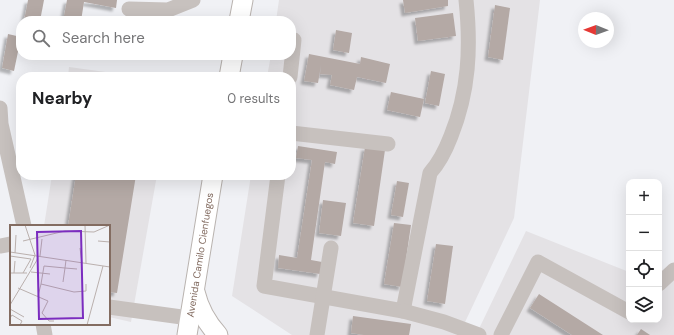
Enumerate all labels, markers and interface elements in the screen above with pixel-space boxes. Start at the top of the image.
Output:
north arrow [578,12,614,48]
search box [16,16,296,60]
icon: search [30,27,52,49]
text: Search here [62,28,145,48]
text: Nearby [32,87,92,109]
text: 0 results [227,90,280,107]
map controls [626,179,662,323]
button: + [626,179,662,215]
street label: Avenida Camilo Cienfuegos [184,192,216,318]
button: − [626,215,662,251]
inset map [10,225,110,325]
button: locate [626,251,662,287]
button: layers [626,287,662,323]

